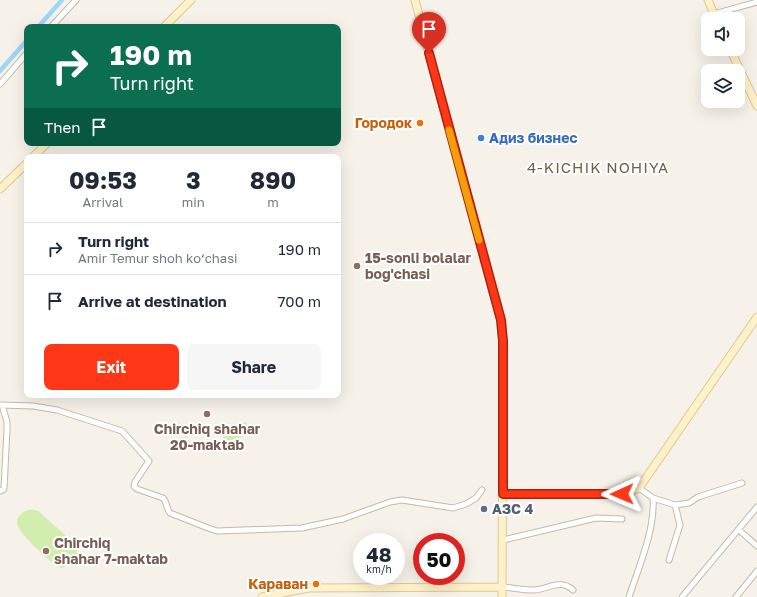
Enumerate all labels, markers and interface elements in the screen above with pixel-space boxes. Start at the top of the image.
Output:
pin [412,12,446,53]
map controls [701,12,745,108]
button: sound [701,12,745,56]
icon: arrive [418,18,440,40]
text: 190 m [110,38,192,71]
icon: right [44,40,96,92]
button: layers [701,64,745,108]
text: Turn right [110,72,194,94]
place label: Городок [355,114,412,131]
icon: arrive [88,116,110,138]
text: Then [44,118,80,136]
marker: Городок [415,118,425,128]
place label: Адиз бизнес [489,129,577,146]
marker: Адиз бизнес [476,133,486,143]
district label: 4-KICHIK NOHIYA [527,158,669,176]
text: 09:53 [69,165,137,194]
text: 3 [186,165,201,194]
text: 890 [250,165,296,194]
text: Arrival [83,194,123,210]
text: min [182,194,205,210]
text: m [267,194,279,210]
text: Turn right [78,232,149,250]
icon: right [44,238,66,260]
text: 190 m [278,240,321,258]
place label: 15-sonli bolalar bog'chasi [365,249,471,282]
text: Amir Temur shoh ko‘chasi [78,250,238,266]
marker: 15-sonli bolalar bog'chasi [352,261,362,271]
icon: arrive [44,290,66,312]
text: Arrive at destination [78,292,227,310]
text: 700 m [277,292,321,310]
button: Exit [44,344,179,390]
button: Share [187,344,321,390]
marker: Chirchiq shahar 20-maktab [202,409,212,419]
place label: Chirchiq shahar 20-maktab [154,420,261,453]
position arrow [601,473,643,515]
place label: АЗС 4 [492,500,533,517]
marker: АЗС 4 [479,504,489,514]
speed limit sign: 50 [413,533,465,585]
place label: Chirchiq shahar 7-maktab [54,534,168,567]
text: 48 [366,542,392,566]
marker: Chirchiq shahar 7-maktab [41,546,51,556]
text: km/h [366,563,392,575]
place label: Караван [248,575,308,592]
marker: Караван [311,579,321,589]

